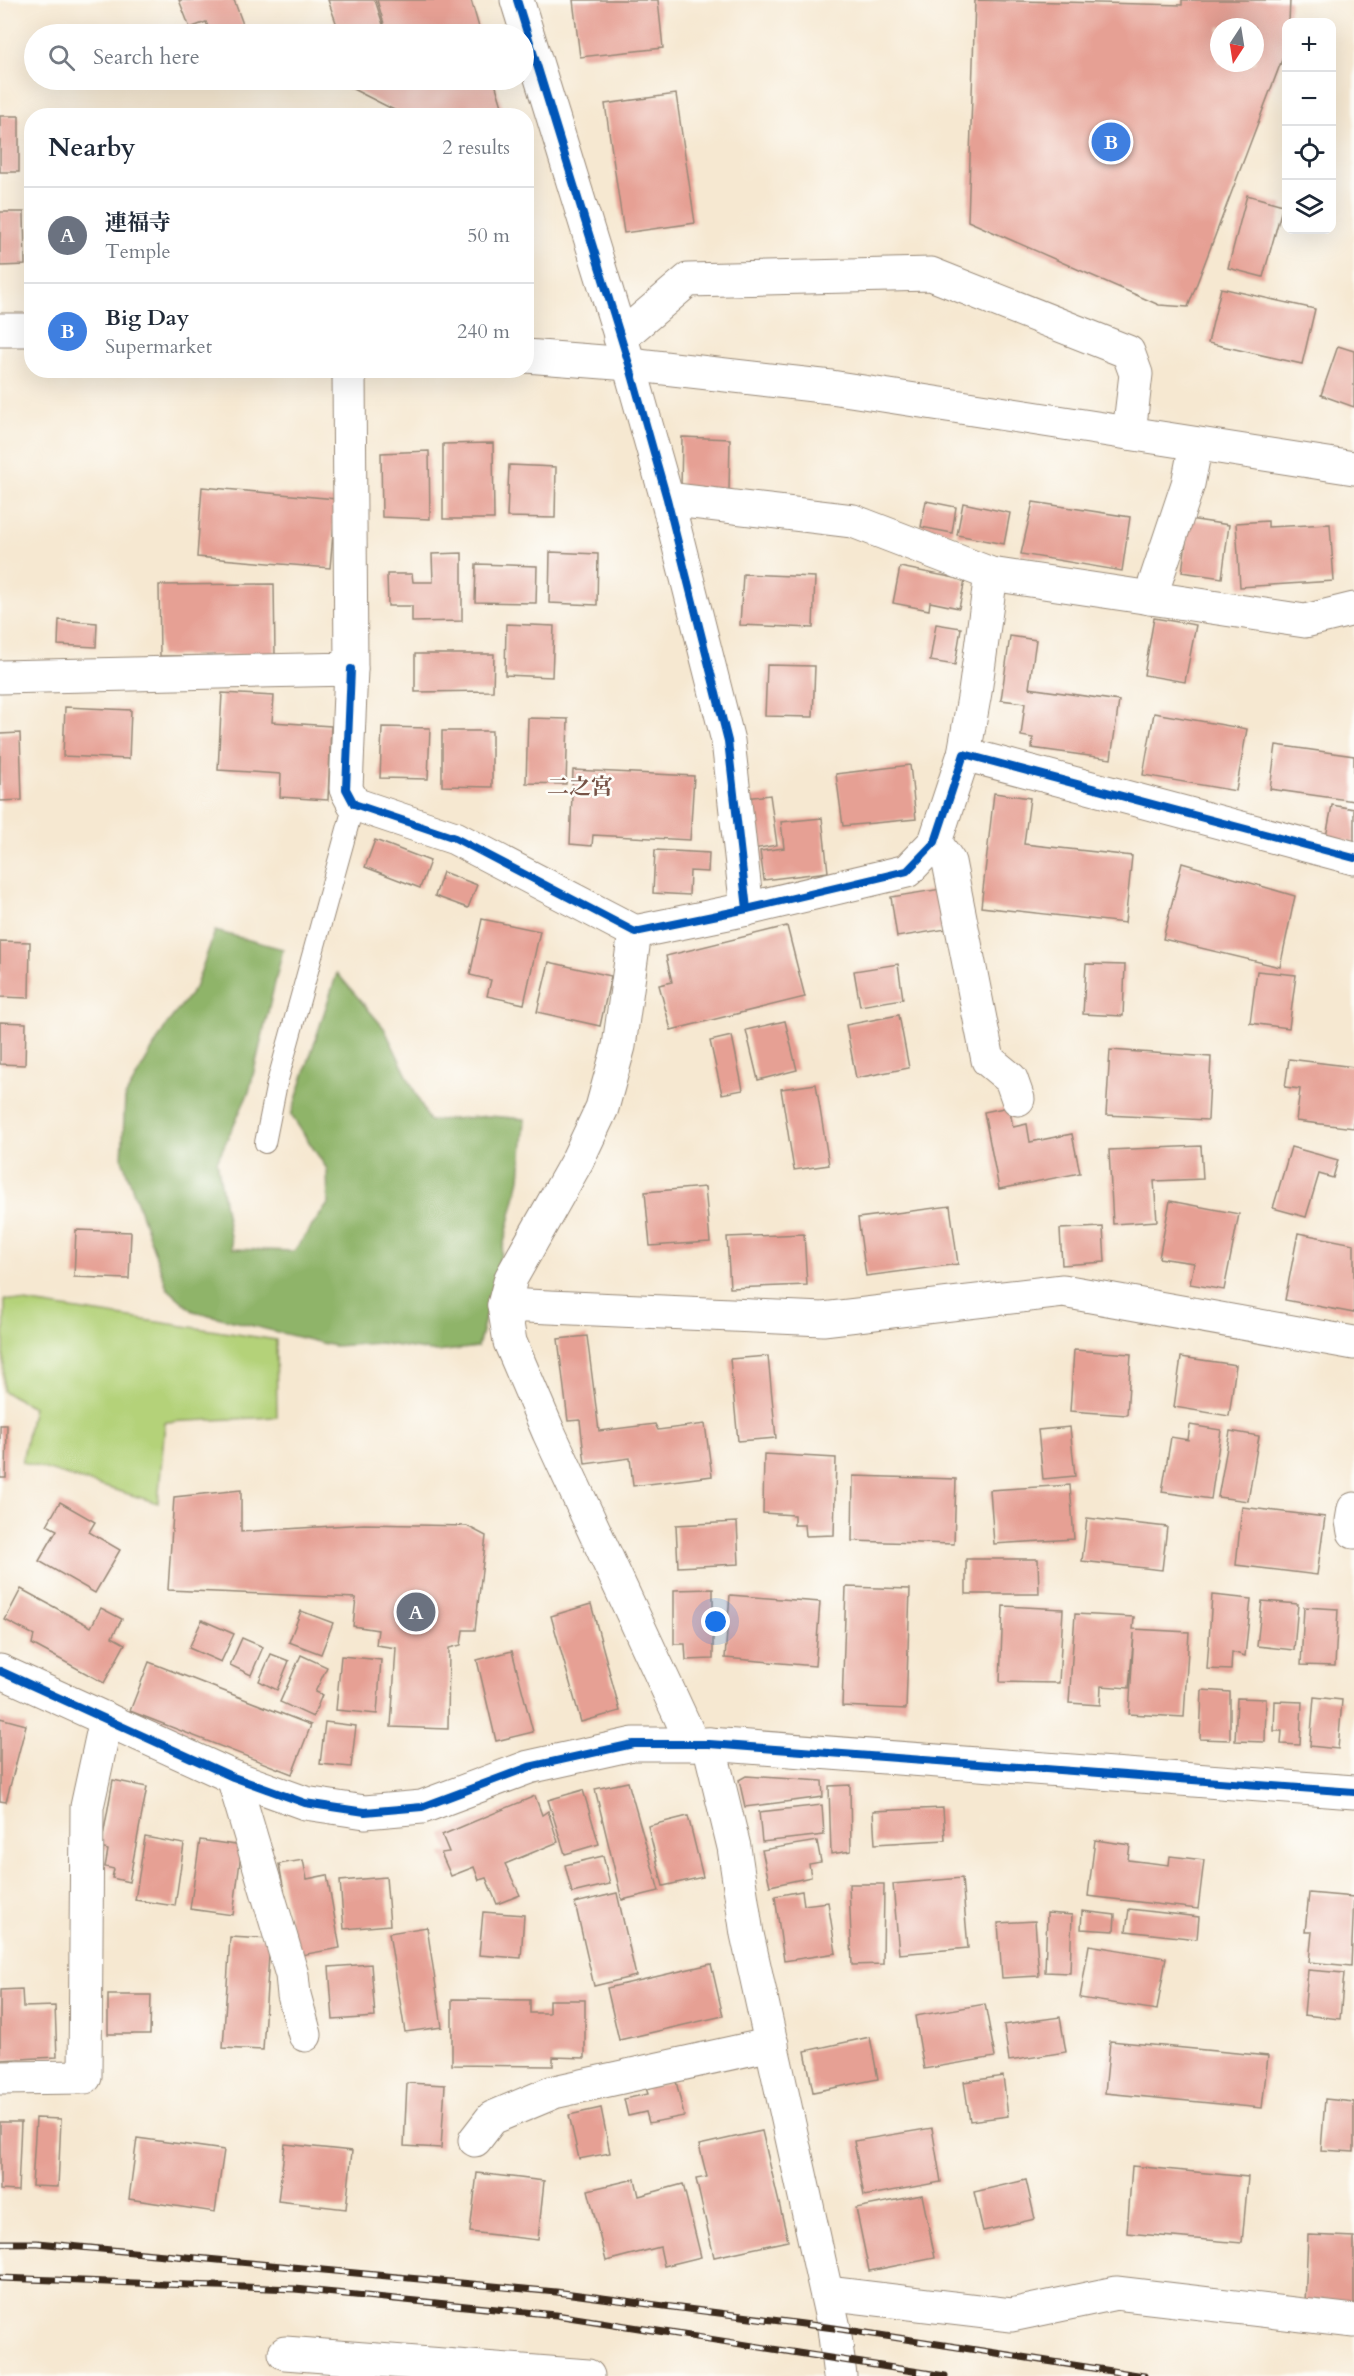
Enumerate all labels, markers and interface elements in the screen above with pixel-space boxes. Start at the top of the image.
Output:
north arrow [1210,18,1264,72]
map controls [1282,18,1336,234]
button: + [1282,18,1336,72]
search box [24,24,534,90]
icon: search [45,41,78,74]
text: Search here [93,42,200,72]
button: − [1282,72,1336,126]
pin: B [1092,120,1130,164]
button: locate [1282,126,1336,180]
text: Nearby [48,130,136,165]
text: 2 results [442,134,510,161]
button: layers [1282,180,1336,234]
text: 連福寺 [105,208,171,238]
text: A [60,222,75,249]
text: 50 m [467,222,510,249]
text: Temple [105,238,170,265]
text: Big Day [105,303,189,333]
text: B [60,318,75,345]
text: 240 m [457,318,510,345]
text: Supermarket [105,333,212,360]
district label: 二之宮 [547,772,613,802]
pin: A [396,1590,436,1634]
your location [701,1607,730,1636]

